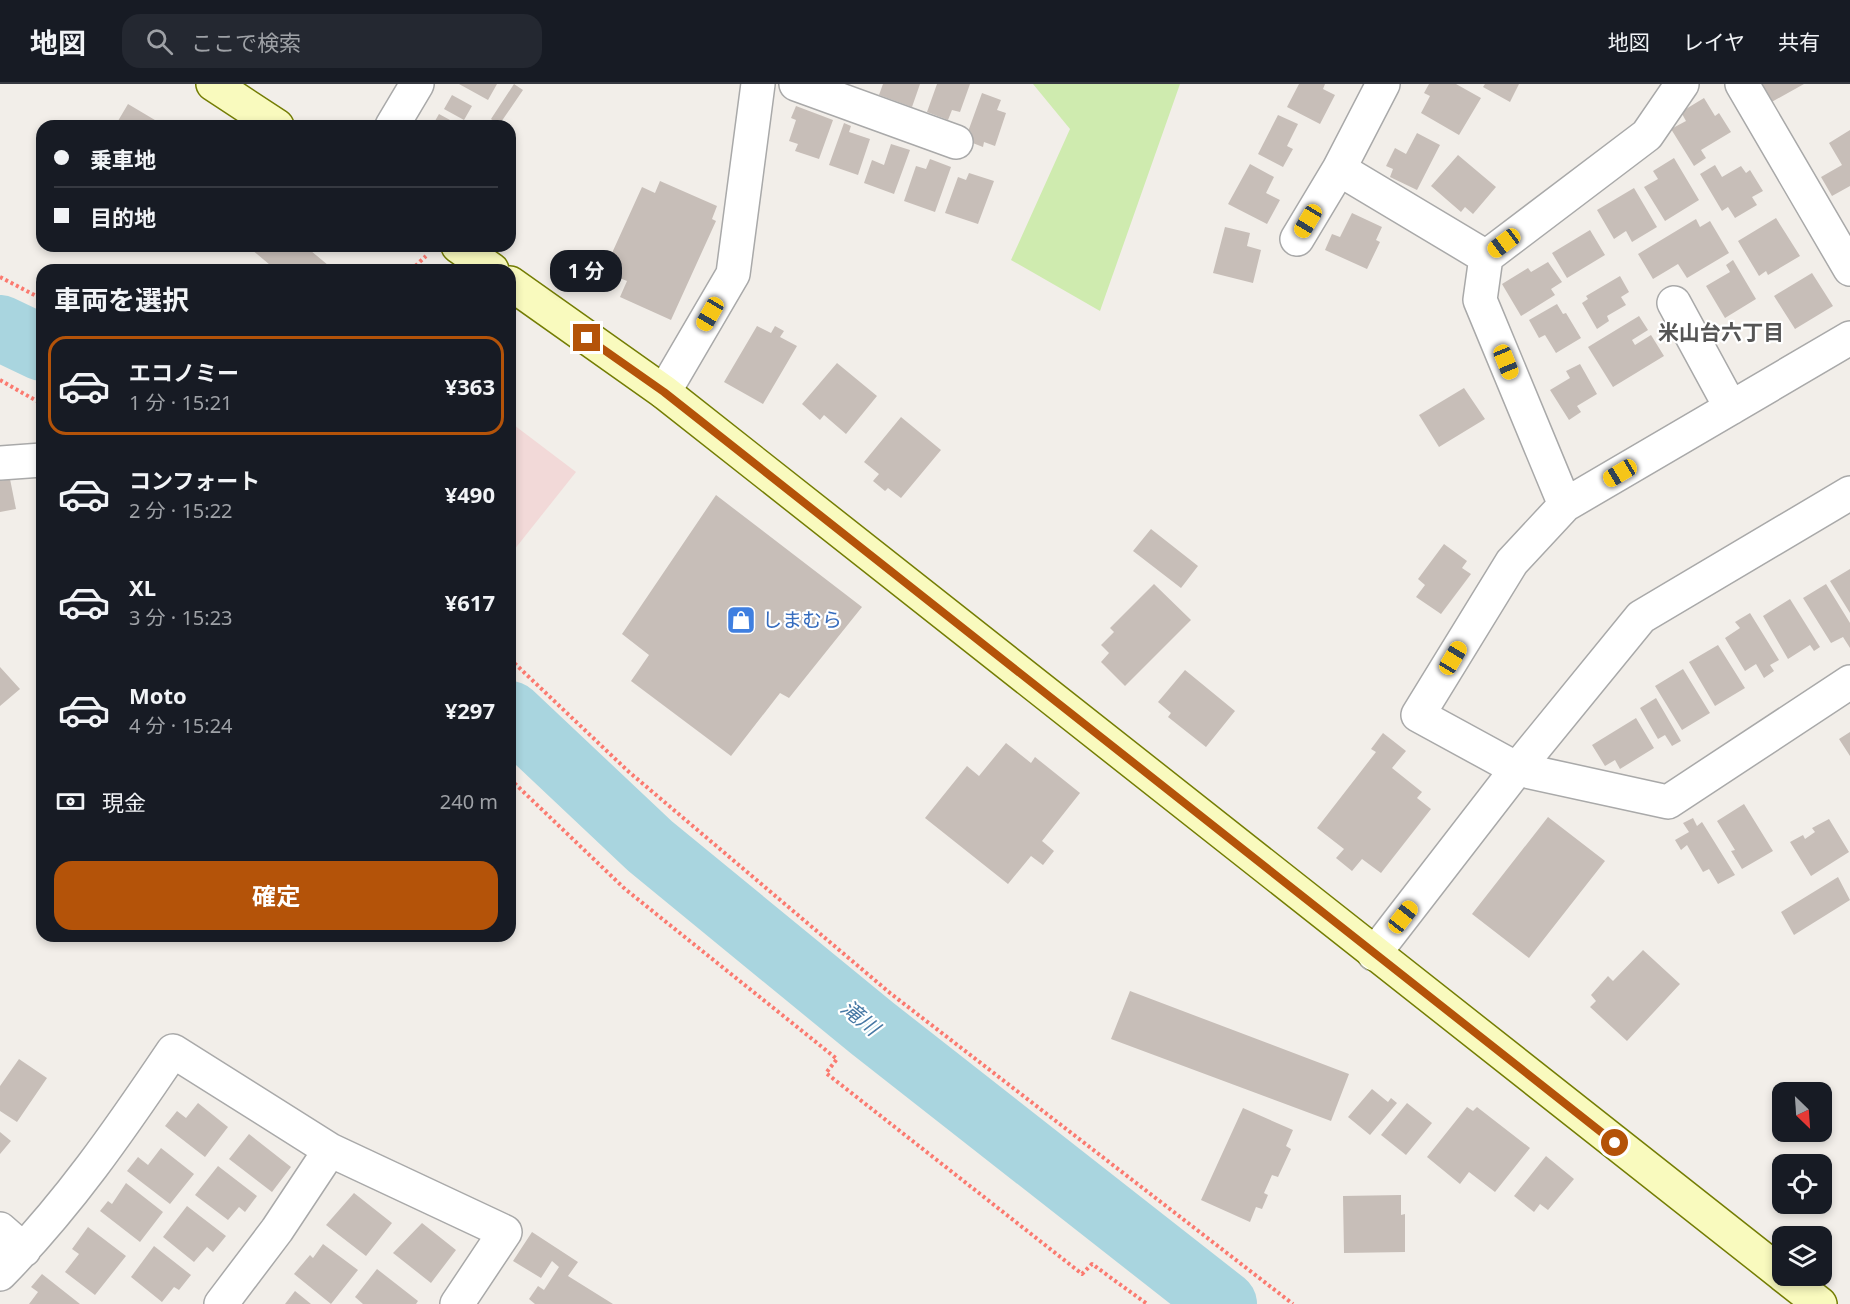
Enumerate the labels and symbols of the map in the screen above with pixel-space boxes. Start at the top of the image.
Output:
car [1291,201,1325,241]
car [1484,225,1524,261]
callout: 1 分 [551,251,623,293]
car [693,294,727,334]
district label: 米山台六丁目 [1658,318,1784,346]
route end [573,324,600,351]
car [1491,342,1521,382]
car [1600,456,1640,490]
shop icon: しまむら [725,604,757,636]
place label: しまむら [762,606,842,633]
car [1436,638,1470,678]
car [1385,897,1421,937]
water label: 滝川 [835,993,887,1043]
north arrow [1772,1082,1832,1142]
route start [1601,1129,1628,1156]

